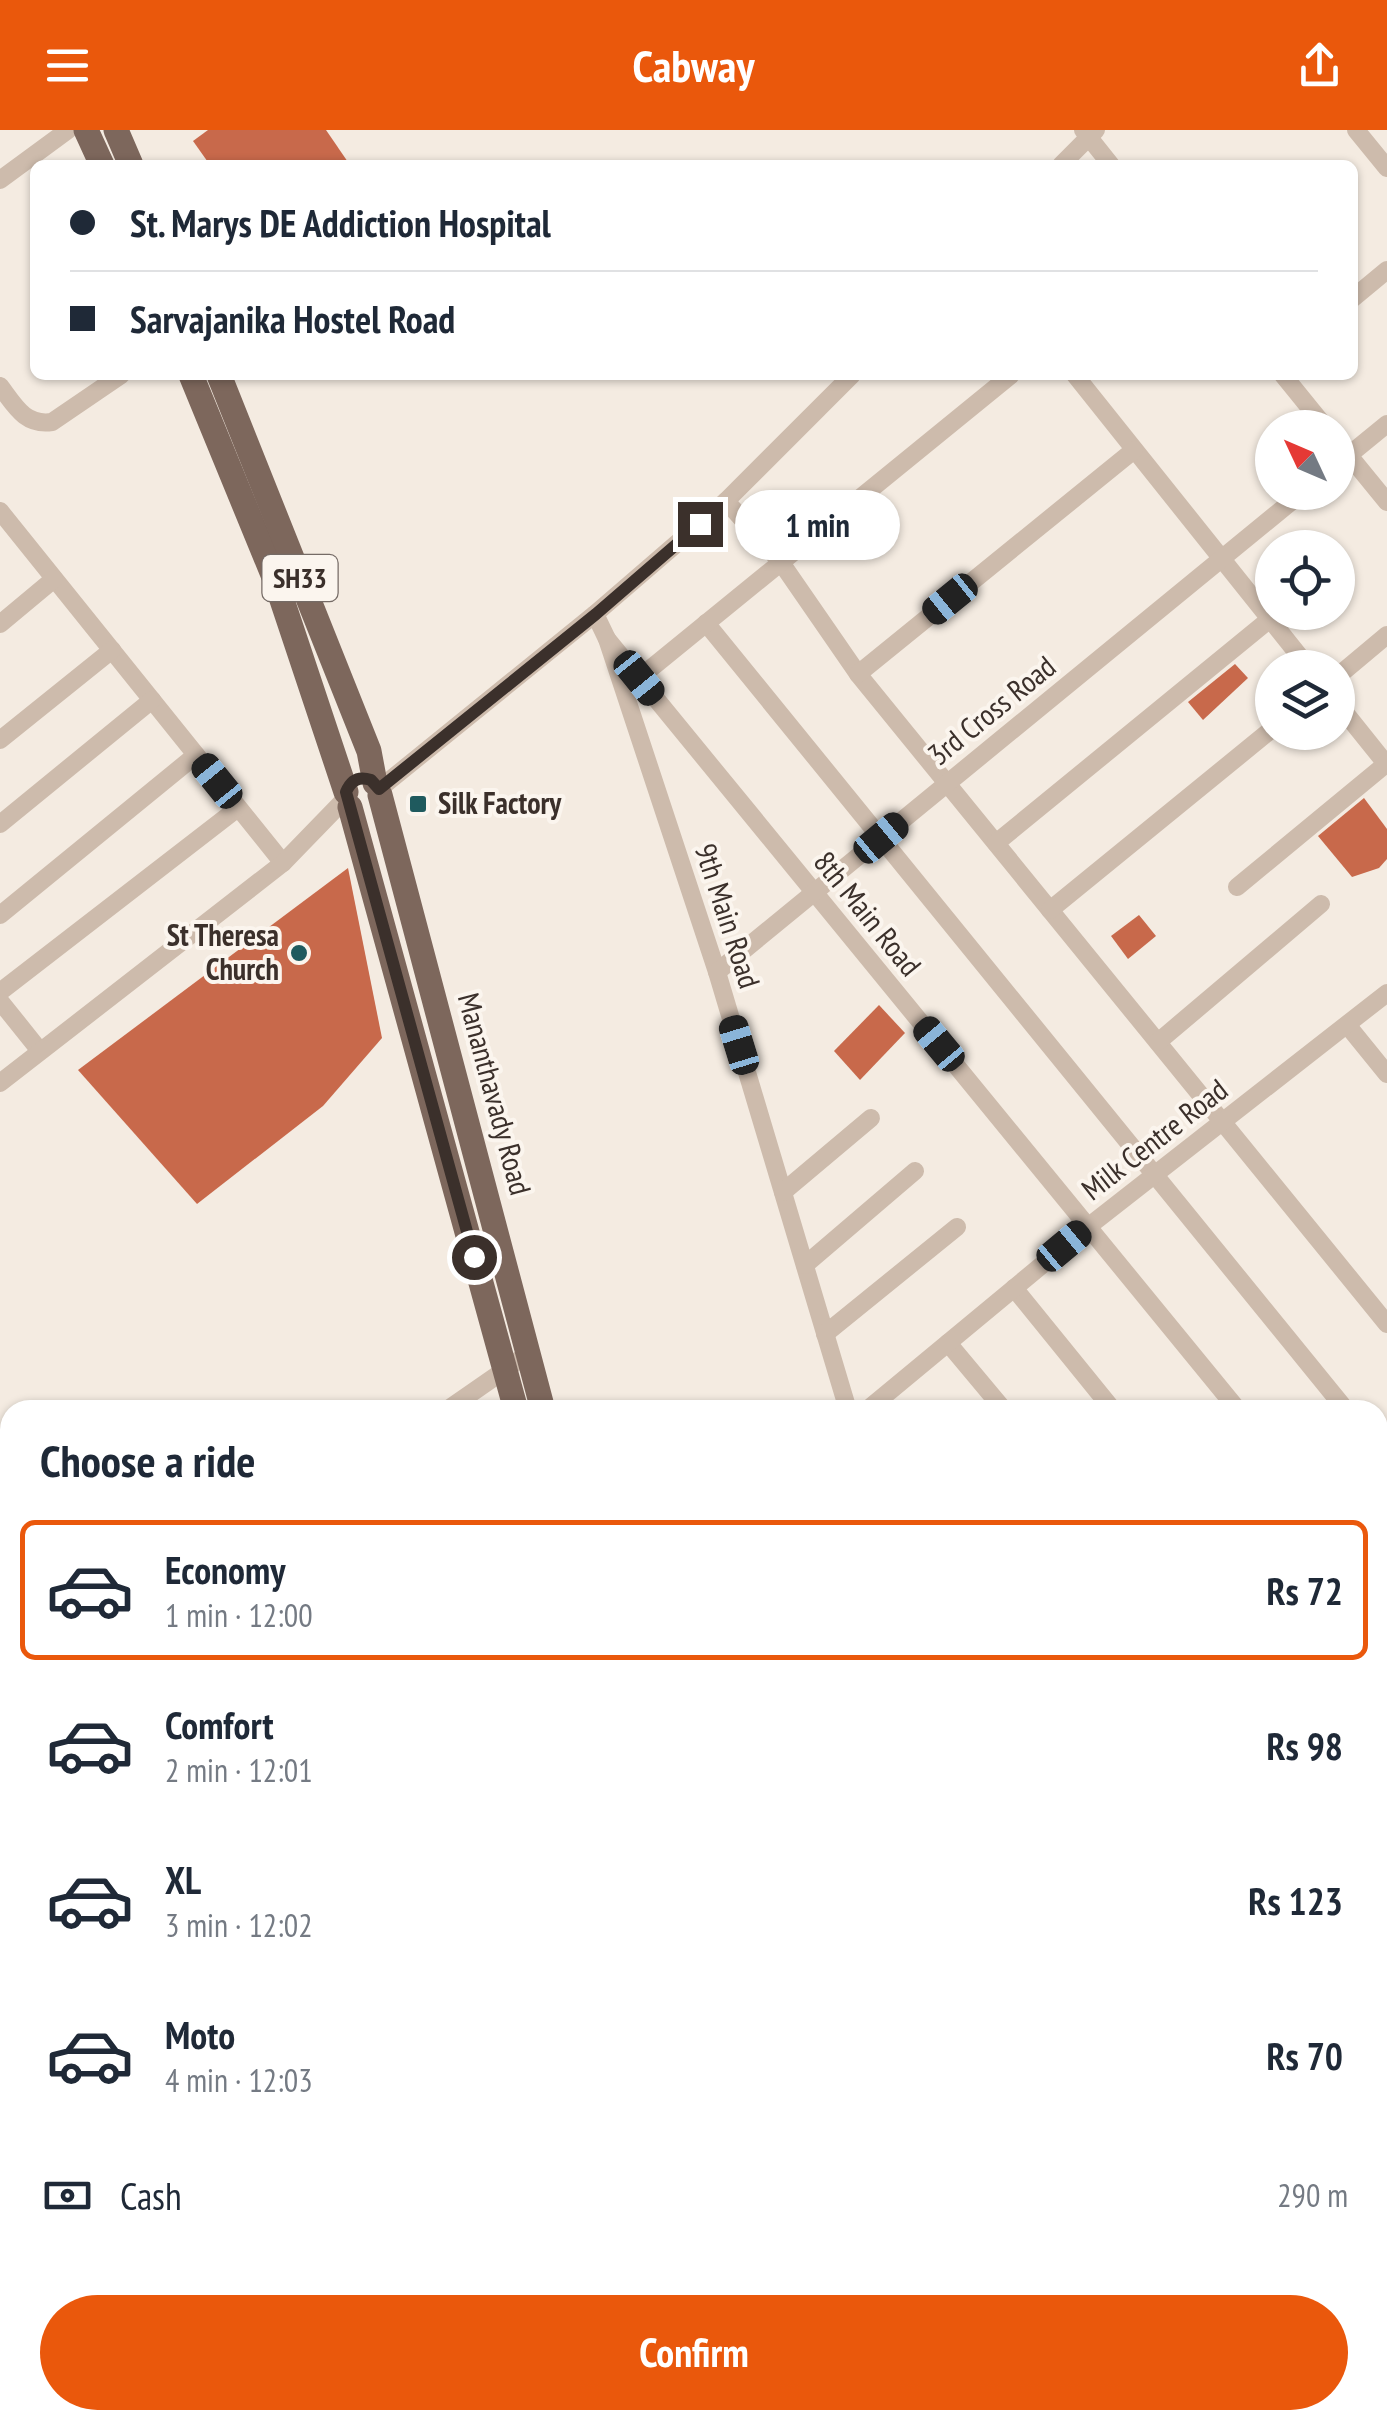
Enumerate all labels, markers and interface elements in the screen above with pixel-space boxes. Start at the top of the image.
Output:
text: Cabway [633,36,754,94]
icon: menu [40,38,95,93]
icon: share [1292,38,1347,93]
text: St. Marys DE Addiction Hospital [130,198,551,247]
text: Sarvajanika Hostel Road [130,294,455,343]
north arrow [1255,410,1355,510]
map controls [1255,410,1355,750]
callout: 1 min [735,489,900,559]
route end [678,502,723,547]
text: 1 min [785,504,850,546]
button: locate [1255,530,1355,630]
road number: SH33 [262,555,338,601]
car [917,568,983,630]
car [608,645,670,711]
street label: 3rd Cross Road [919,646,1063,773]
button: layers [1255,650,1355,750]
car [186,748,248,814]
place label: Silk Factory [438,783,562,822]
marker: Silk Factory [407,793,429,815]
car [848,807,914,869]
street label: 9th Main Road [687,838,770,993]
street label: 8th Main Road [806,843,930,983]
place label: St Theresa Church [167,915,279,988]
marker: St Theresa Church [288,942,310,964]
street label: Mananthavady Road [450,988,541,1199]
car [908,1011,970,1077]
car [716,1012,762,1078]
street label: Milk Centre Road [1073,1070,1235,1208]
car [1031,1215,1097,1277]
route start [452,1235,497,1280]
text: Choose a ride [40,1431,255,1489]
icon: car [45,1545,135,1635]
text: Economy [165,1545,285,1594]
text: Rs 72 [1266,1566,1343,1615]
text: 1 min · 12:00 [165,1594,313,1636]
icon: car [45,1700,135,1790]
text: Comfort [165,1700,274,1749]
text: Rs 98 [1266,1721,1343,1770]
text: 2 min · 12:01 [165,1749,313,1791]
icon: car [45,1855,135,1945]
text: XL [165,1855,201,1904]
text: Rs 123 [1248,1876,1343,1925]
text: 3 min · 12:02 [165,1904,313,1946]
icon: car [45,2010,135,2100]
text: Moto [165,2010,235,2059]
text: Rs 70 [1266,2031,1343,2080]
text: 4 min · 12:03 [165,2059,313,2101]
icon: cash [40,2168,95,2223]
text: Cash [120,2171,182,2220]
text: 290 m [1277,2174,1348,2216]
button: Confirm [40,2295,1348,2410]

